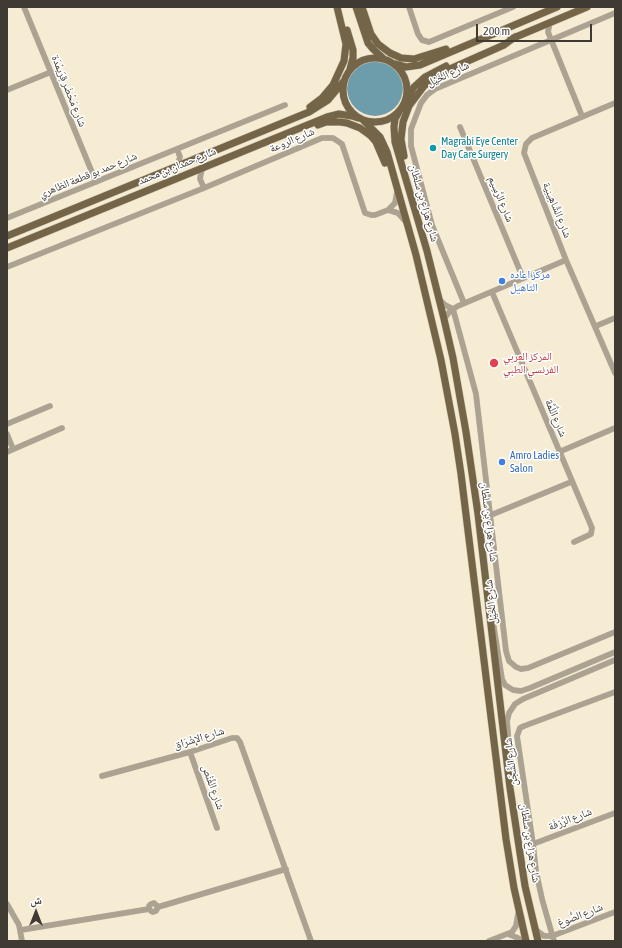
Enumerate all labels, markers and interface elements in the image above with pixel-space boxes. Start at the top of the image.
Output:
scale bar [478,16,594,42]
text: 200 m [483,24,510,38]
street label: شارع مَحْضَر قِرَيمْدَة [49,53,89,129]
street label: شارع الخَيْل [425,58,471,90]
street label: شارع الروعة [268,125,316,155]
place label: Magrabi Eye Center Day Care Surgery [441,135,518,161]
marker: Magrabi Eye Center Day Care Surgery [428,143,438,153]
street label: شارع حمدان بن محمد [136,144,218,188]
street label: شارع حمد بو قطعة الظاهري [37,149,139,201]
street label: شارع هزاع بن سلطان [407,163,441,243]
street label: شارع الرَّسِيم [485,174,517,224]
street label: شارع الشَّاهِينِية [540,180,574,240]
place label: مركز اعاده التاهيل [510,268,550,294]
marker: مركز اعاده التاهيل [497,276,507,286]
place label: المركز العربي الفرنسي الطبي [503,350,559,376]
marker: المركز العربي الفرنسي الطبي [488,357,500,369]
street label: شارع اللَّمَّة [542,397,570,439]
place label: Amro Ladies Salon [510,449,559,475]
marker: Amro Ladies Salon [497,457,507,467]
street label: شارع هزاع بن سلطان [478,481,500,563]
street label: شارع الخَيْل [482,579,500,625]
street label: شارع الإِشْرَاق [172,724,226,752]
street label: شارع الشَّجَن [501,737,521,787]
street label: شارع الفُنْص [199,763,227,811]
street label: شارع هزاع بن سلطان [517,802,543,884]
street label: شارع الرَّزفَة [546,805,594,833]
north arrow [16,892,56,932]
text: ش [30,894,42,906]
street label: شارع الصُّوغ [555,900,605,930]

